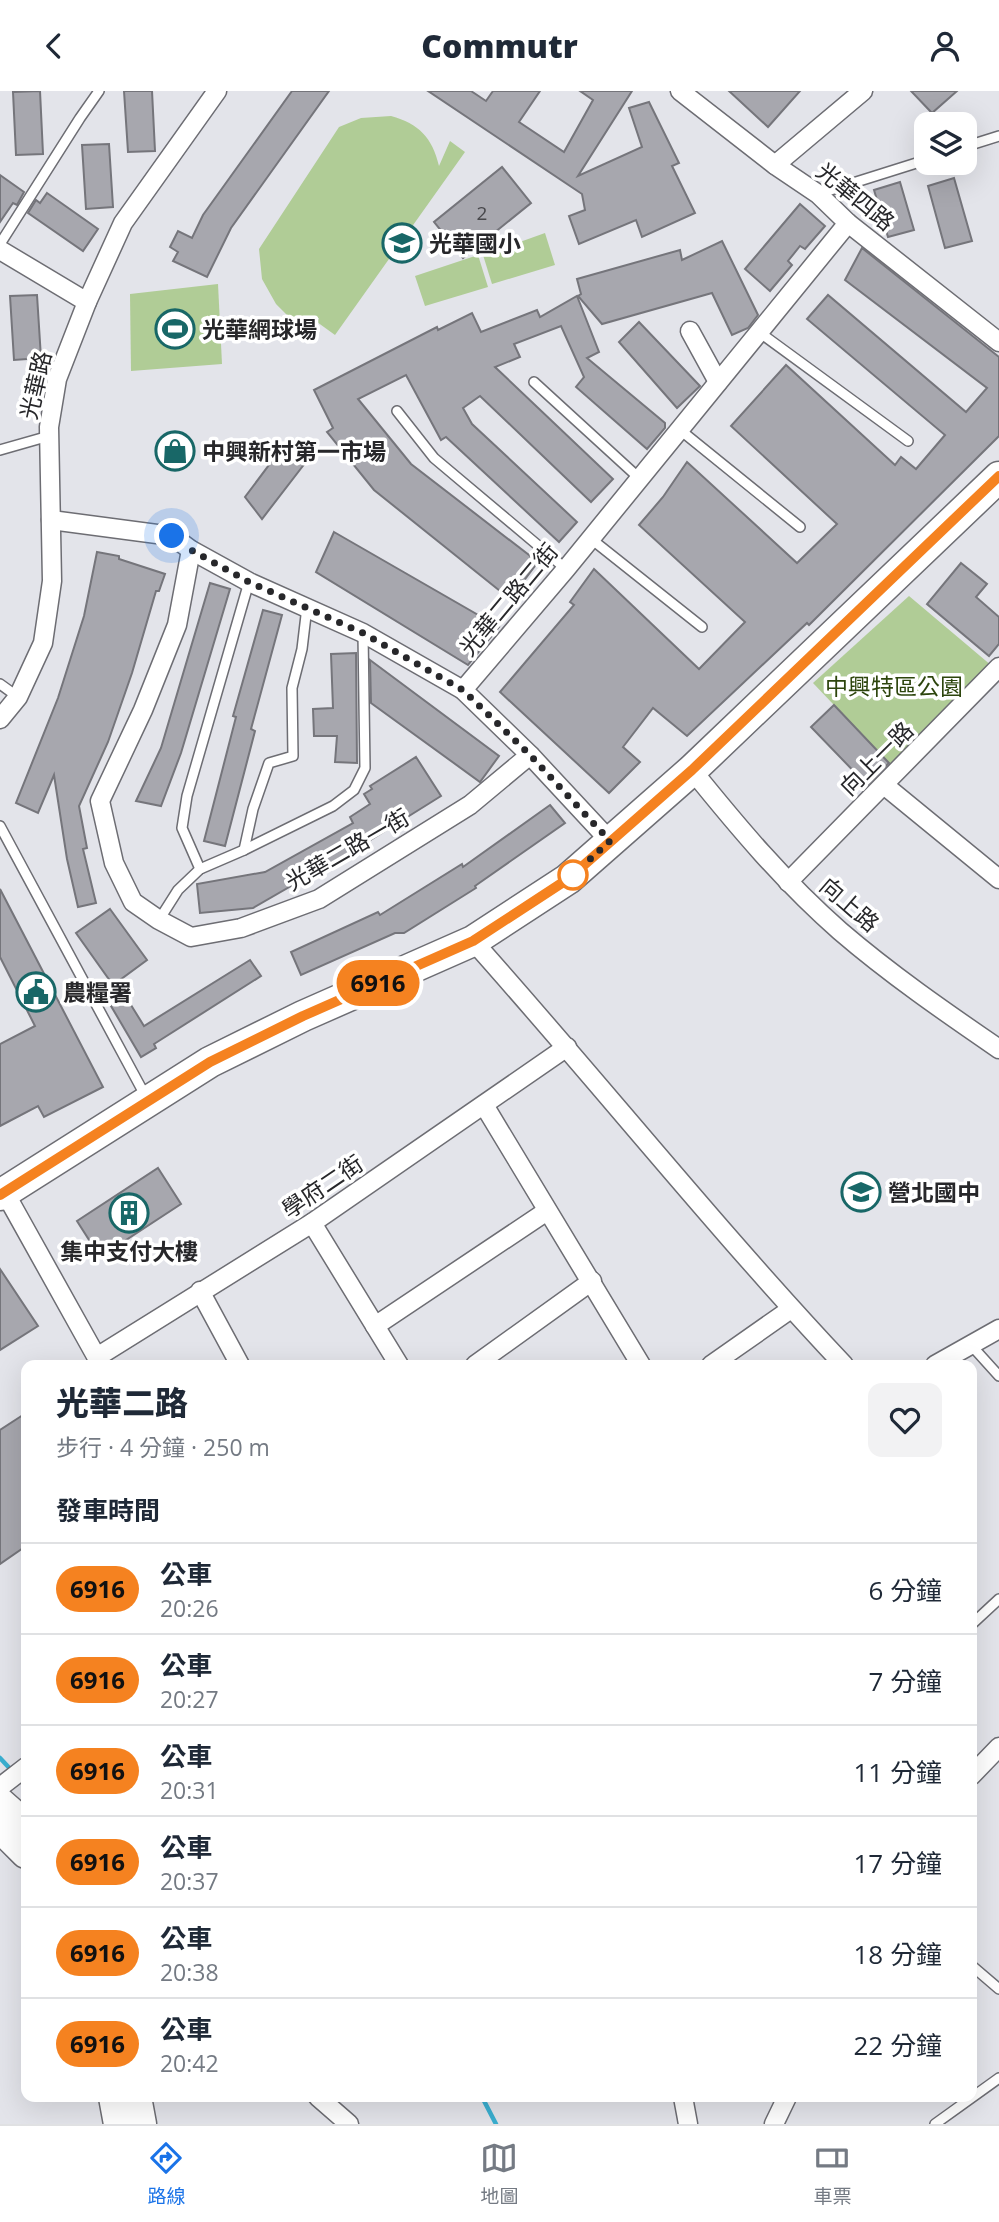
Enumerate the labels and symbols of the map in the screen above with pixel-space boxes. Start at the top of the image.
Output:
street label: 光華四路 [810,155,902,237]
house number: 2 [477,200,487,226]
school or university icon: 光華國小 [381,222,423,264]
place label: 光華國小 [429,227,521,259]
sports icon: 光華網球場 [154,308,196,350]
place label: 光華網球場 [202,313,317,345]
street label: 光華路 [12,348,58,422]
shop icon: 中興新村第一市場 [154,430,196,472]
place label: 中興新村第一市場 [202,435,386,467]
your location [154,518,189,553]
street label: 光華二路二街 [451,536,565,662]
park label: 中興特區公園 [825,670,963,702]
street label: 向上一路 [832,714,920,802]
street label: 光華二路一街 [279,801,415,897]
unlabelled marker [558,860,588,890]
street label: 向上路 [813,869,887,939]
line badge: 6916 [329,960,427,1006]
public building icon: 農糧署 [15,971,57,1013]
place label: 農糧署 [63,976,132,1008]
street label: 學府二街 [275,1147,369,1225]
school or university icon: 營北國中 [840,1171,882,1213]
place label: 營北國中 [888,1176,980,1208]
building icon: 集中支付大樓 [108,1192,150,1234]
place label: 集中支付大樓 [60,1235,198,1267]

